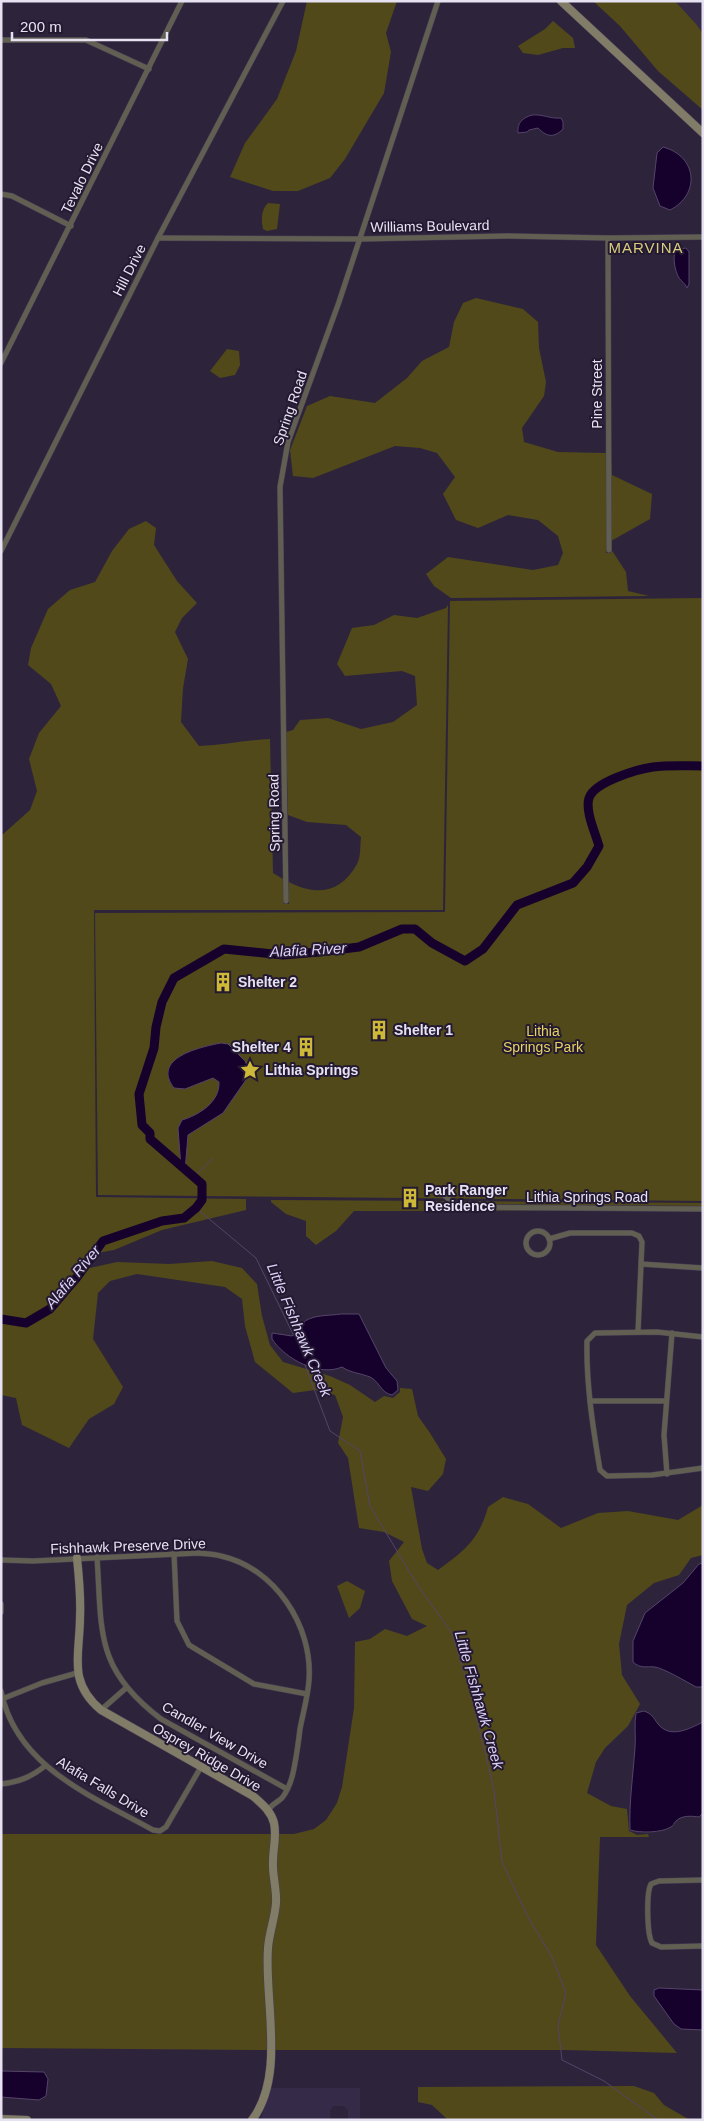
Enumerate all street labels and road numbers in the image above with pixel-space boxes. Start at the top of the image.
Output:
street label: Tevalo Drive [58,140,106,216]
street label: Williams Boulevard [370,217,490,235]
street label: Hill Drive [109,241,149,299]
street label: Pine Street [589,359,605,429]
street label: Spring Road [270,369,310,447]
street label: Spring Road [265,774,283,852]
street label: Lithia Springs Road [526,1189,648,1205]
street label: Fishhawk Preserve Drive [50,1535,206,1557]
street label: Candler View Drive [159,1698,271,1772]
street label: Osprey Ridge Drive [150,1720,264,1795]
street label: Alafia Falls Drive [54,1753,152,1821]

